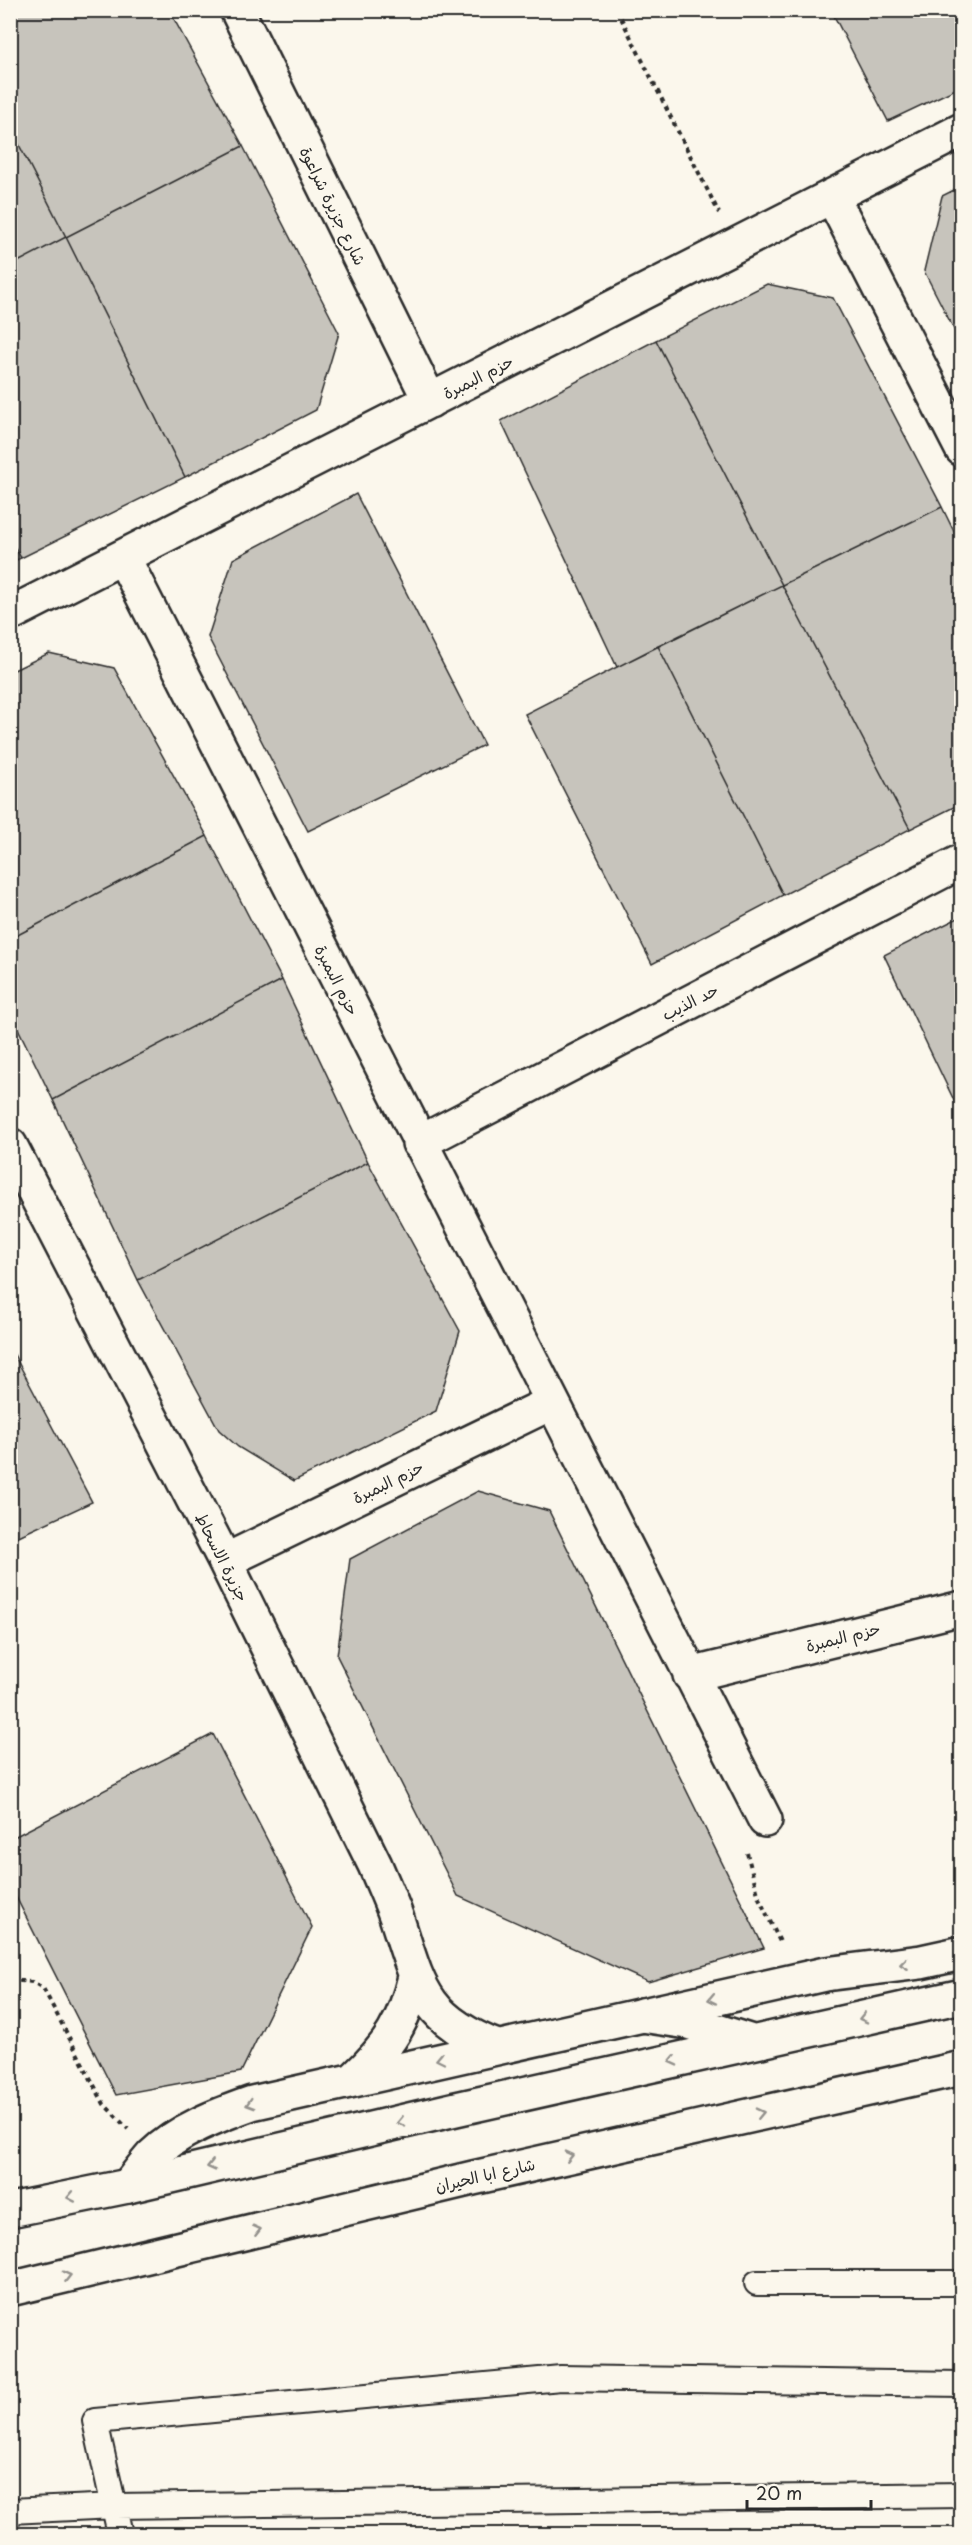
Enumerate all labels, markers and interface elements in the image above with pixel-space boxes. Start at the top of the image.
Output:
street label: شارع جزيرة شراعوة [294,142,373,269]
street label: حزم البمبرة [438,348,518,406]
street label: حزم البمبرة [308,940,366,1020]
street label: حد الذيب [657,977,722,1026]
street label: حزم البمبرة [348,1454,428,1510]
street label: جزيرة الاسحاط [190,1508,256,1605]
street label: حزم البمبرة [803,1615,883,1659]
one-way arrow [900,1958,909,1970]
one-way arrow [708,1992,718,2005]
one-way arrow [859,2011,869,2024]
one-way arrow [435,2052,445,2065]
one-way arrow [668,2053,678,2066]
one-way arrow [245,2097,256,2109]
one-way arrow [754,2108,764,2121]
one-way arrow [396,2114,406,2127]
one-way arrow [564,2150,574,2163]
street label: شارع ابا الحيران [432,2151,537,2198]
one-way arrow [206,2159,216,2172]
one-way arrow [66,2190,76,2203]
one-way arrow [252,2224,262,2237]
one-way arrow [62,2270,72,2283]
scale bar [747,2473,872,2511]
text: 20 m [756,2479,802,2506]

